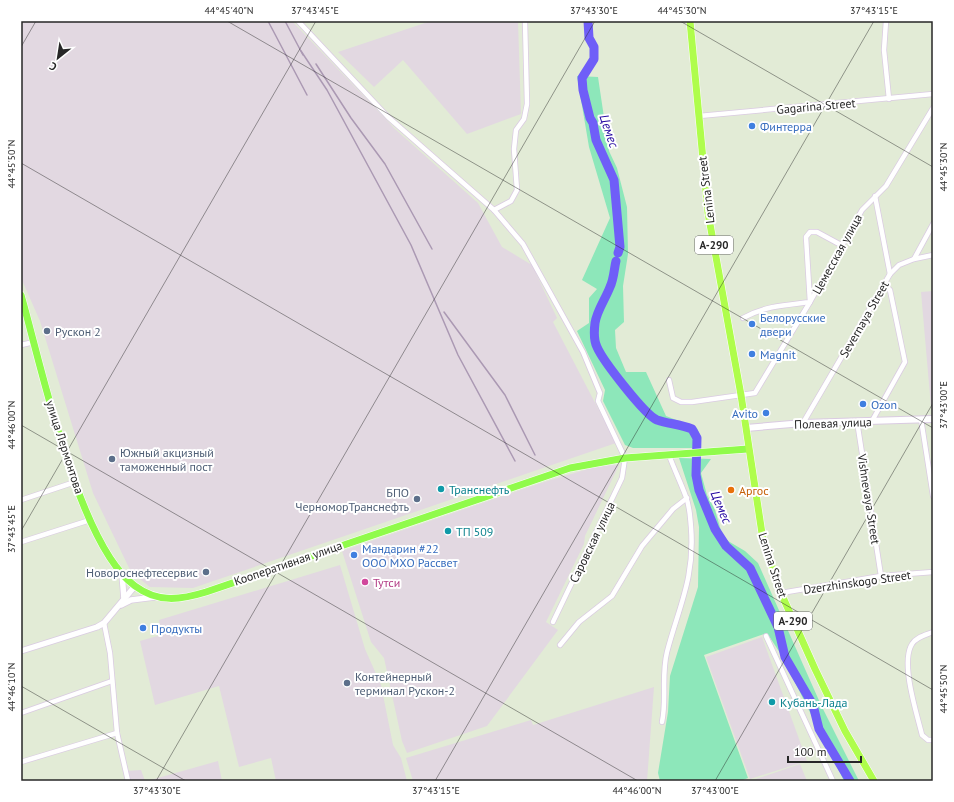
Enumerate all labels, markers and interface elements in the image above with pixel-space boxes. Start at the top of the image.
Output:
text: 44°45'40"N [204,4,254,17]
text: 37°43'45"E [291,4,339,17]
text: 37°43'30"E [570,4,618,17]
text: 44°45'30"N [657,4,707,17]
text: 37°43'15"E [850,4,898,17]
north arrow [38,38,78,78]
text: С [47,59,59,74]
street label: Gagarina Street [776,95,856,117]
water label: Цемес [595,112,623,150]
place label: Финтерра [760,119,812,134]
marker: Финтерра [747,121,757,131]
text: 44°45'50"N [5,139,18,189]
text: 44°45'30"N [937,142,950,192]
street label: Lenina Street [694,155,718,225]
street label: Цемесская улица [809,211,865,297]
road number: А-290 [695,236,733,254]
street label: Severnaya Street [836,278,892,360]
place label: Белорусские двери [760,310,826,339]
marker: Белорусские двери [747,319,757,329]
place label: Рускон 2 [55,324,101,339]
marker: Рускон 2 [42,326,52,336]
place label: Magnit [760,347,796,362]
marker: Magnit [747,349,757,359]
text: 37°43'00"E [937,381,950,429]
place label: Ozon [871,397,897,412]
street label: улица Лермонтова [43,398,87,496]
marker: Ozon [858,399,868,409]
text: 44°46'00"N [5,400,18,450]
place label: Avito [732,406,758,421]
marker: Avito [761,408,771,418]
street label: Полевая улица [794,414,872,432]
place label: Южный акцизный таможенный пост [120,445,214,474]
street label: Vishnevaya Street [854,452,884,545]
marker: Южный акцизный таможенный пост [107,454,117,464]
place label: Транснефть [449,482,510,497]
place label: Аргос [739,483,769,498]
marker: Транснефть [436,484,446,494]
place label: БПО ЧерноморТранснефть [295,485,409,514]
marker: Аргос [726,485,736,495]
water label: Цемес [707,488,736,526]
marker: БПО ЧерноморТранснефть [412,494,422,504]
street label: Саровская улица [566,499,618,585]
text: 37°43'45"E [5,505,18,553]
place label: ТП 509 [456,524,493,539]
marker: ТП 509 [443,526,453,536]
street label: Lenina Street [755,530,791,600]
street label: Кооперативная улица [232,537,344,589]
place label: Мандарин #22 ООО МХО Рассвет [362,541,458,570]
marker: Мандарин #22 ООО МХО Рассвет [349,550,359,560]
place label: Новороснефтесервис [86,565,199,580]
marker: Новороснефтесервис [201,567,211,577]
street label: Dzerzhinskogo Street [802,567,912,597]
place label: Тутси [373,575,400,590]
marker: Тутси [360,577,370,587]
road number: А-290 [774,612,812,630]
place label: Продукты [151,621,202,636]
marker: Продукты [138,623,148,633]
text: 44°46'10"N [5,662,18,712]
text: 44°45'50"N [937,664,950,714]
place label: Контейнерный терминал Рускон-2 [355,669,455,698]
marker: Контейнерный терминал Рускон-2 [342,678,352,688]
place label: Кубань-Лада [780,695,847,710]
marker: Кубань-Лада [767,697,777,707]
scale bar [788,738,861,764]
text: 100 m [794,744,827,759]
text: 37°43'30"E [133,784,181,797]
text: 37°43'15"E [412,784,460,797]
text: 44°46'00"N [612,784,662,797]
text: 37°43'00"E [691,784,739,797]

